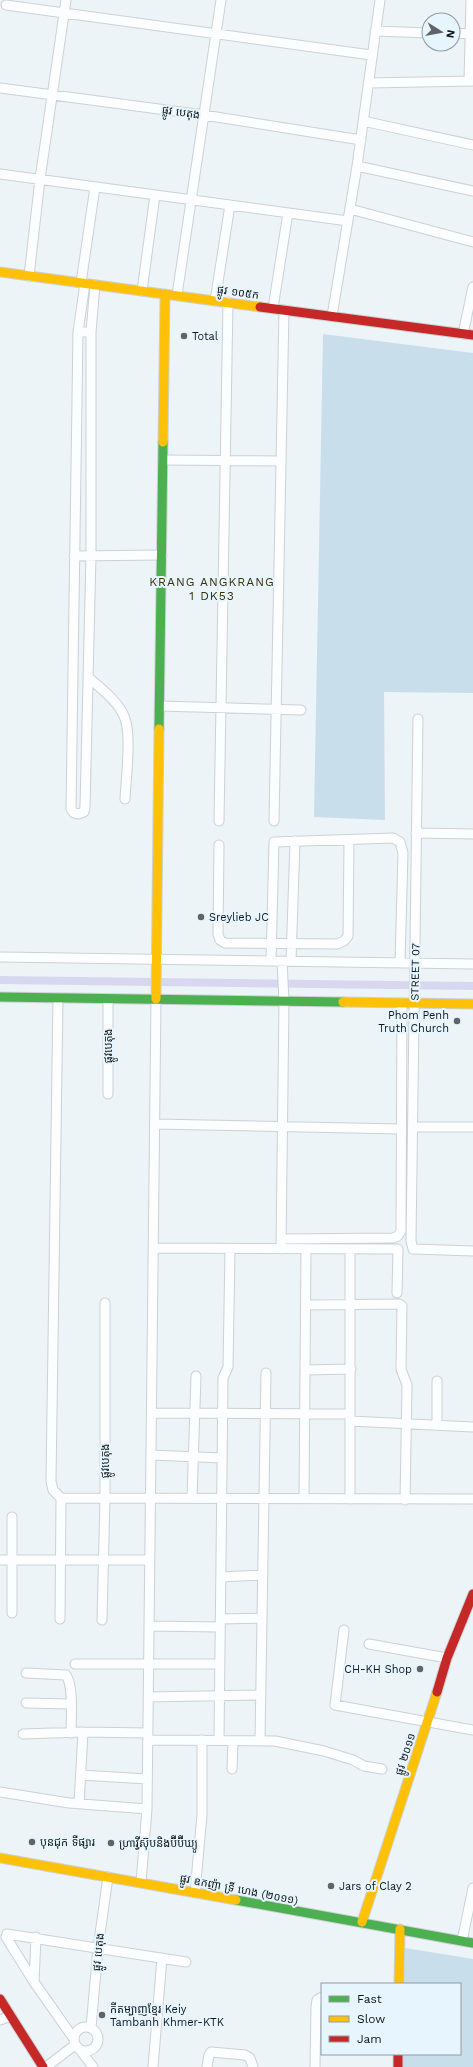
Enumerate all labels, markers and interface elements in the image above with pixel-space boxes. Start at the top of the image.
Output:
north arrow [421,12,461,52]
text: N [443,29,457,39]
street label: ផ្លូវ បេតុង [161,103,201,125]
street label: ផ្លូវ ១០៥ក [216,283,260,305]
place label: Total [192,330,219,343]
marker: Total [179,331,189,341]
district label: KRANG ANGKRANG 1 DK53 [149,575,275,603]
place label: Sreylieb JC [209,911,269,924]
marker: Sreylieb JC [196,912,206,922]
street label: STREET 07 [408,943,423,1001]
place label: Phom Penh Truth Church [378,1009,449,1035]
marker: Phom Penh Truth Church [452,1016,462,1026]
street label: ផ្លូវបេតុង [102,1029,118,1063]
street label: ផ្លូវបេតុង [99,1444,115,1478]
place label: CH-KH Shop [344,1663,412,1676]
marker: CH-KH Shop [415,1664,425,1674]
street label: ផ្លូវ ២០១១ [393,1731,421,1778]
place label: បុនជុក ទីផ្សារ [40,1835,95,1849]
place label: ហ្រាវ្វីស៊ុបនិងប៊ីប៊ីឃ្យូ [119,1835,198,1853]
marker: បុនជុក ទីផ្សារ [27,1837,37,1847]
marker: ហ្រាវ្វីស៊ុបនិងប៊ីប៊ីឃ្យូ [106,1838,116,1848]
street label: ផ្លូវ ឧកញ៉ា ទ្រី ហេង (២០១១) [178,1871,299,1911]
place label: Jars of Clay 2 [339,1880,412,1893]
marker: Jars of Clay 2 [326,1881,336,1891]
street label: ផ្លូវ បេតុង [90,1932,110,1972]
legend [321,1983,461,2055]
text: Fast [357,1992,382,2006]
place label: កីតម្បាញខ្មែរ Keiy Tambanh Khmer-KTK [110,2002,224,2029]
marker: កីតម្បាញខ្មែរ Keiy Tambanh Khmer-KTK [97,2010,107,2020]
text: Slow [357,2012,385,2026]
text: Jam [357,2032,382,2046]

